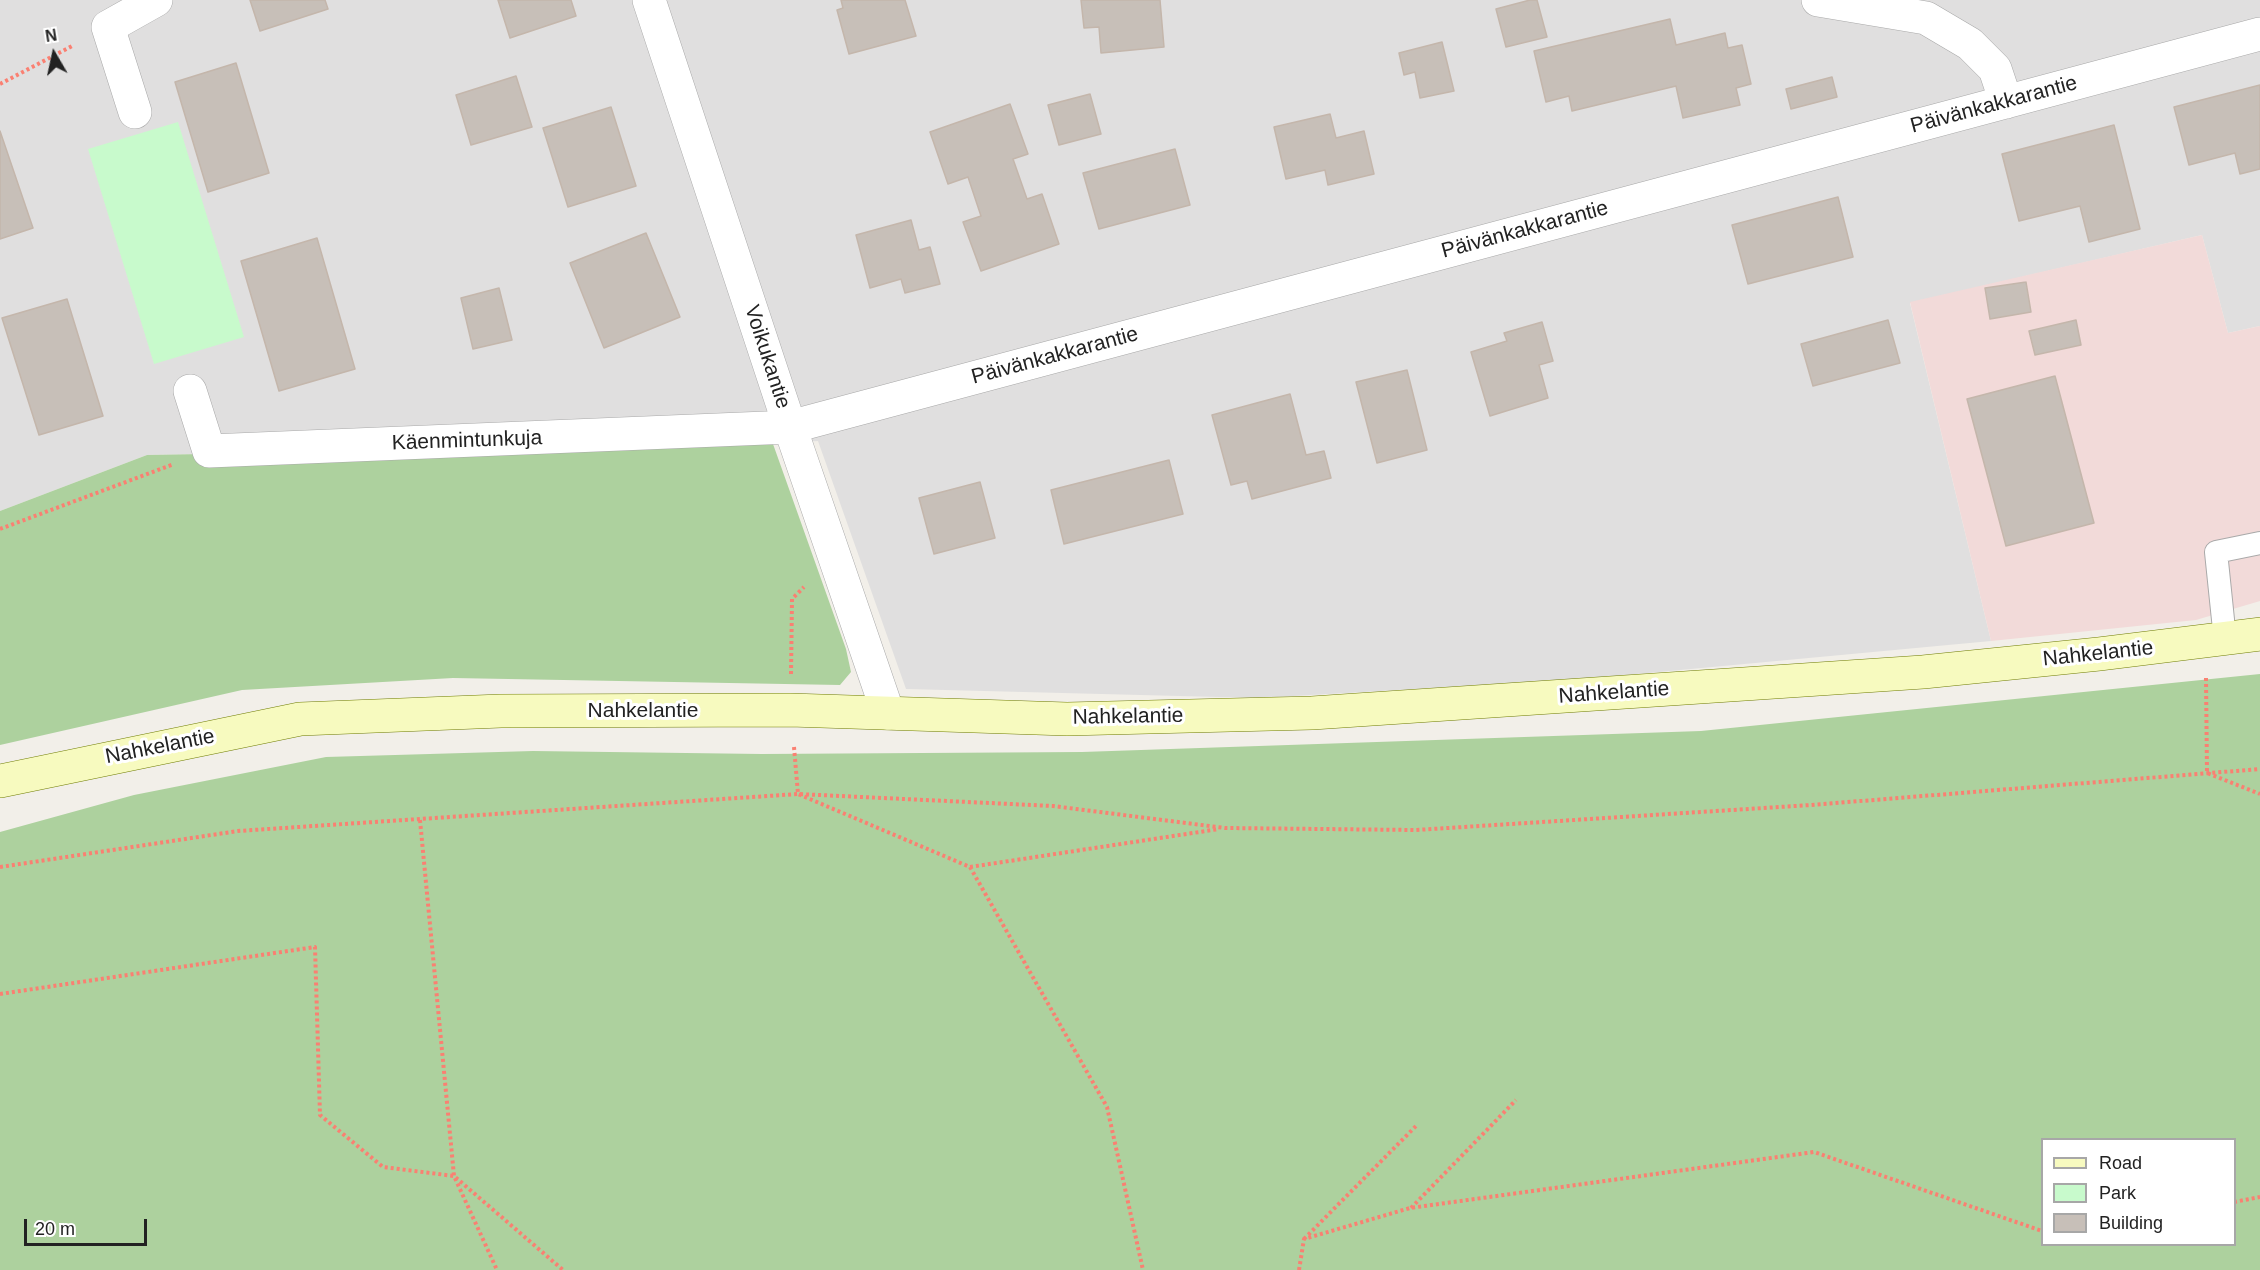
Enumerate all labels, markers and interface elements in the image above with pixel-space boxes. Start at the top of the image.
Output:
north arrow [24,24,84,84]
text: N [44,26,58,45]
street label: Päivänkakkarantie [1908,71,2080,139]
street label: Päivänkakkarantie [1439,196,1611,264]
street label: Voikukantie [738,302,796,412]
street label: Päivänkakkarantie [969,322,1141,390]
street label: Käenmintunkuja [391,426,543,456]
street label: Nahkelantie [2042,636,2154,672]
street label: Nahkelantie [1558,677,1670,709]
street label: Nahkelantie [588,698,698,724]
street label: Nahkelantie [1072,703,1184,731]
street label: Nahkelantie [103,724,217,770]
legend [2041,1138,2236,1246]
text: Road [2099,1153,2142,1173]
text: Park [2099,1183,2136,1203]
scale bar [27,1207,150,1245]
text: Building [2099,1213,2163,1233]
text: 20 m [35,1219,75,1239]

